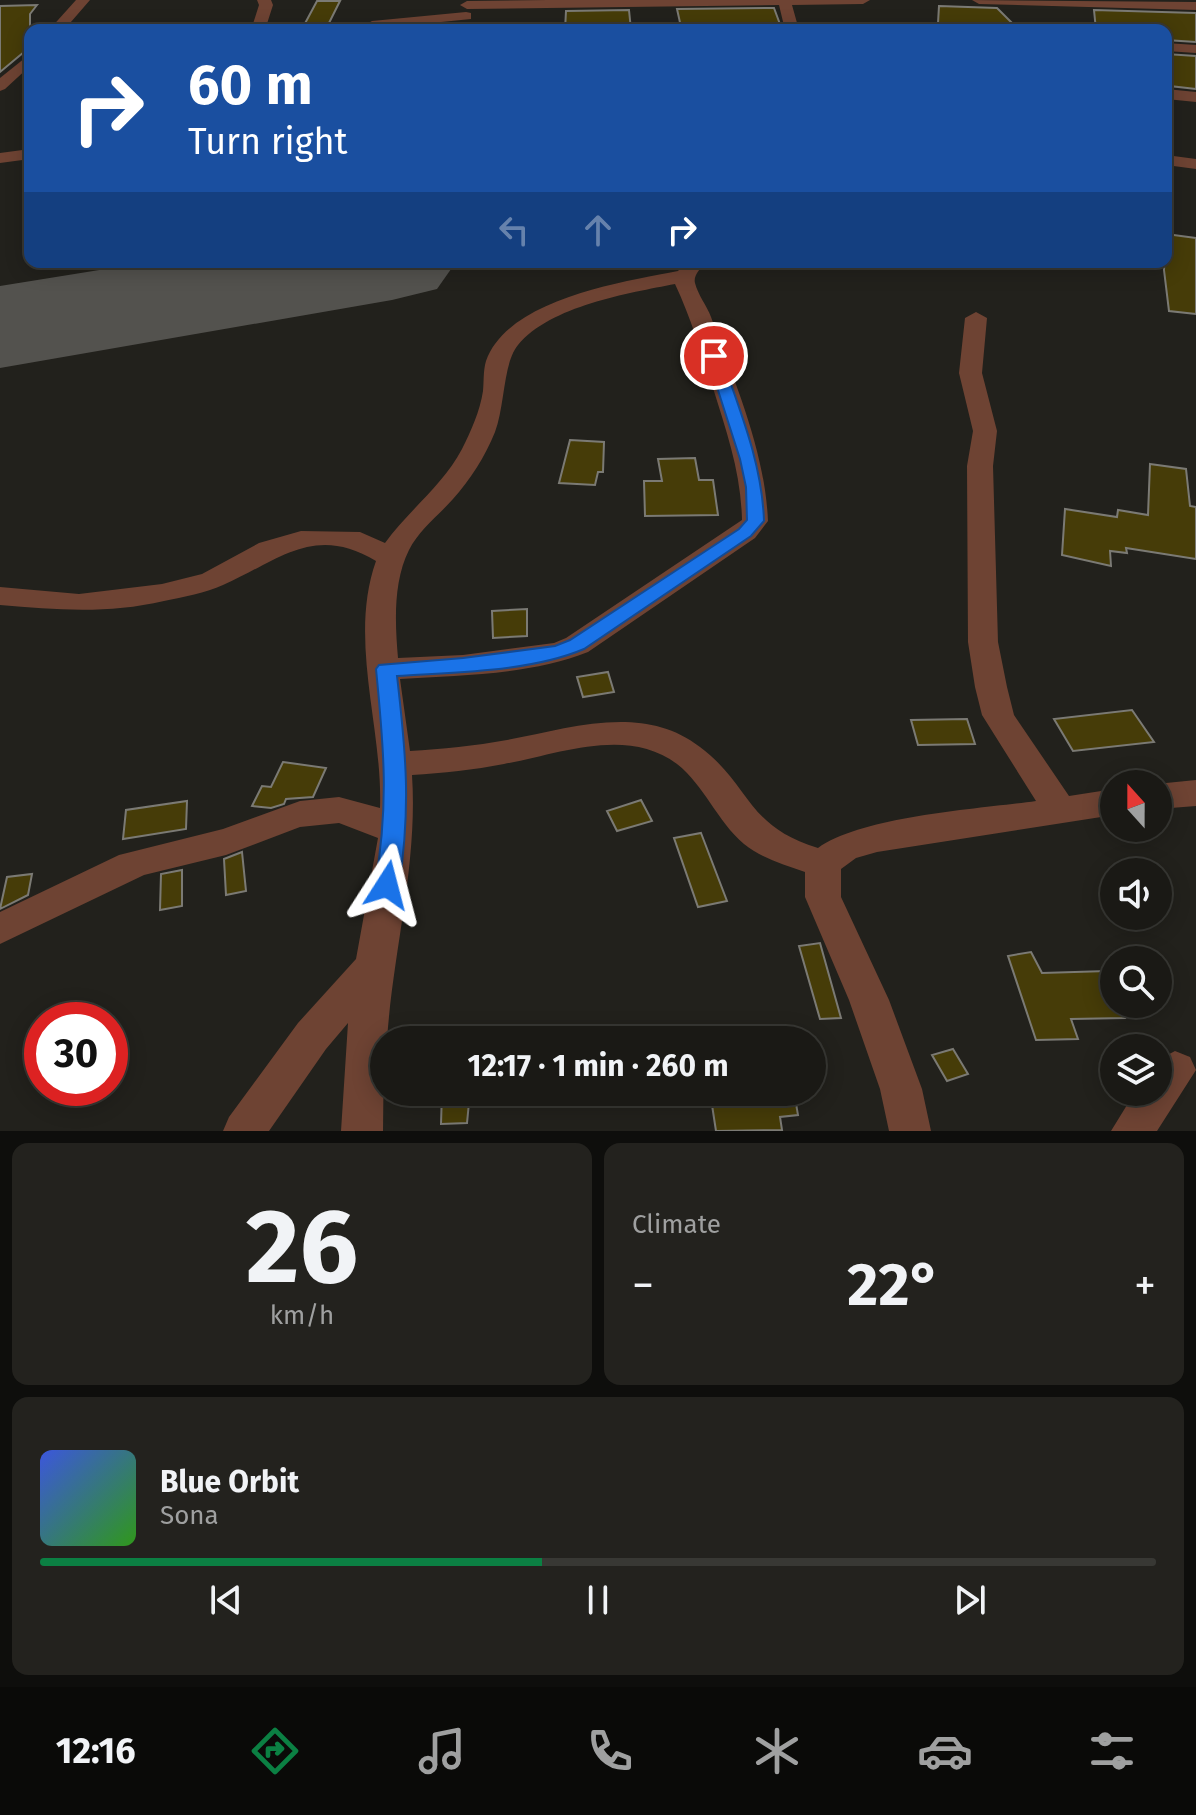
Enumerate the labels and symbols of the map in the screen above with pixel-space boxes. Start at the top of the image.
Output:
pin [680,322,748,390]
north arrow [1100,770,1172,842]
position arrow [345,843,429,927]
speed limit sign: 30 [24,1002,128,1106]

